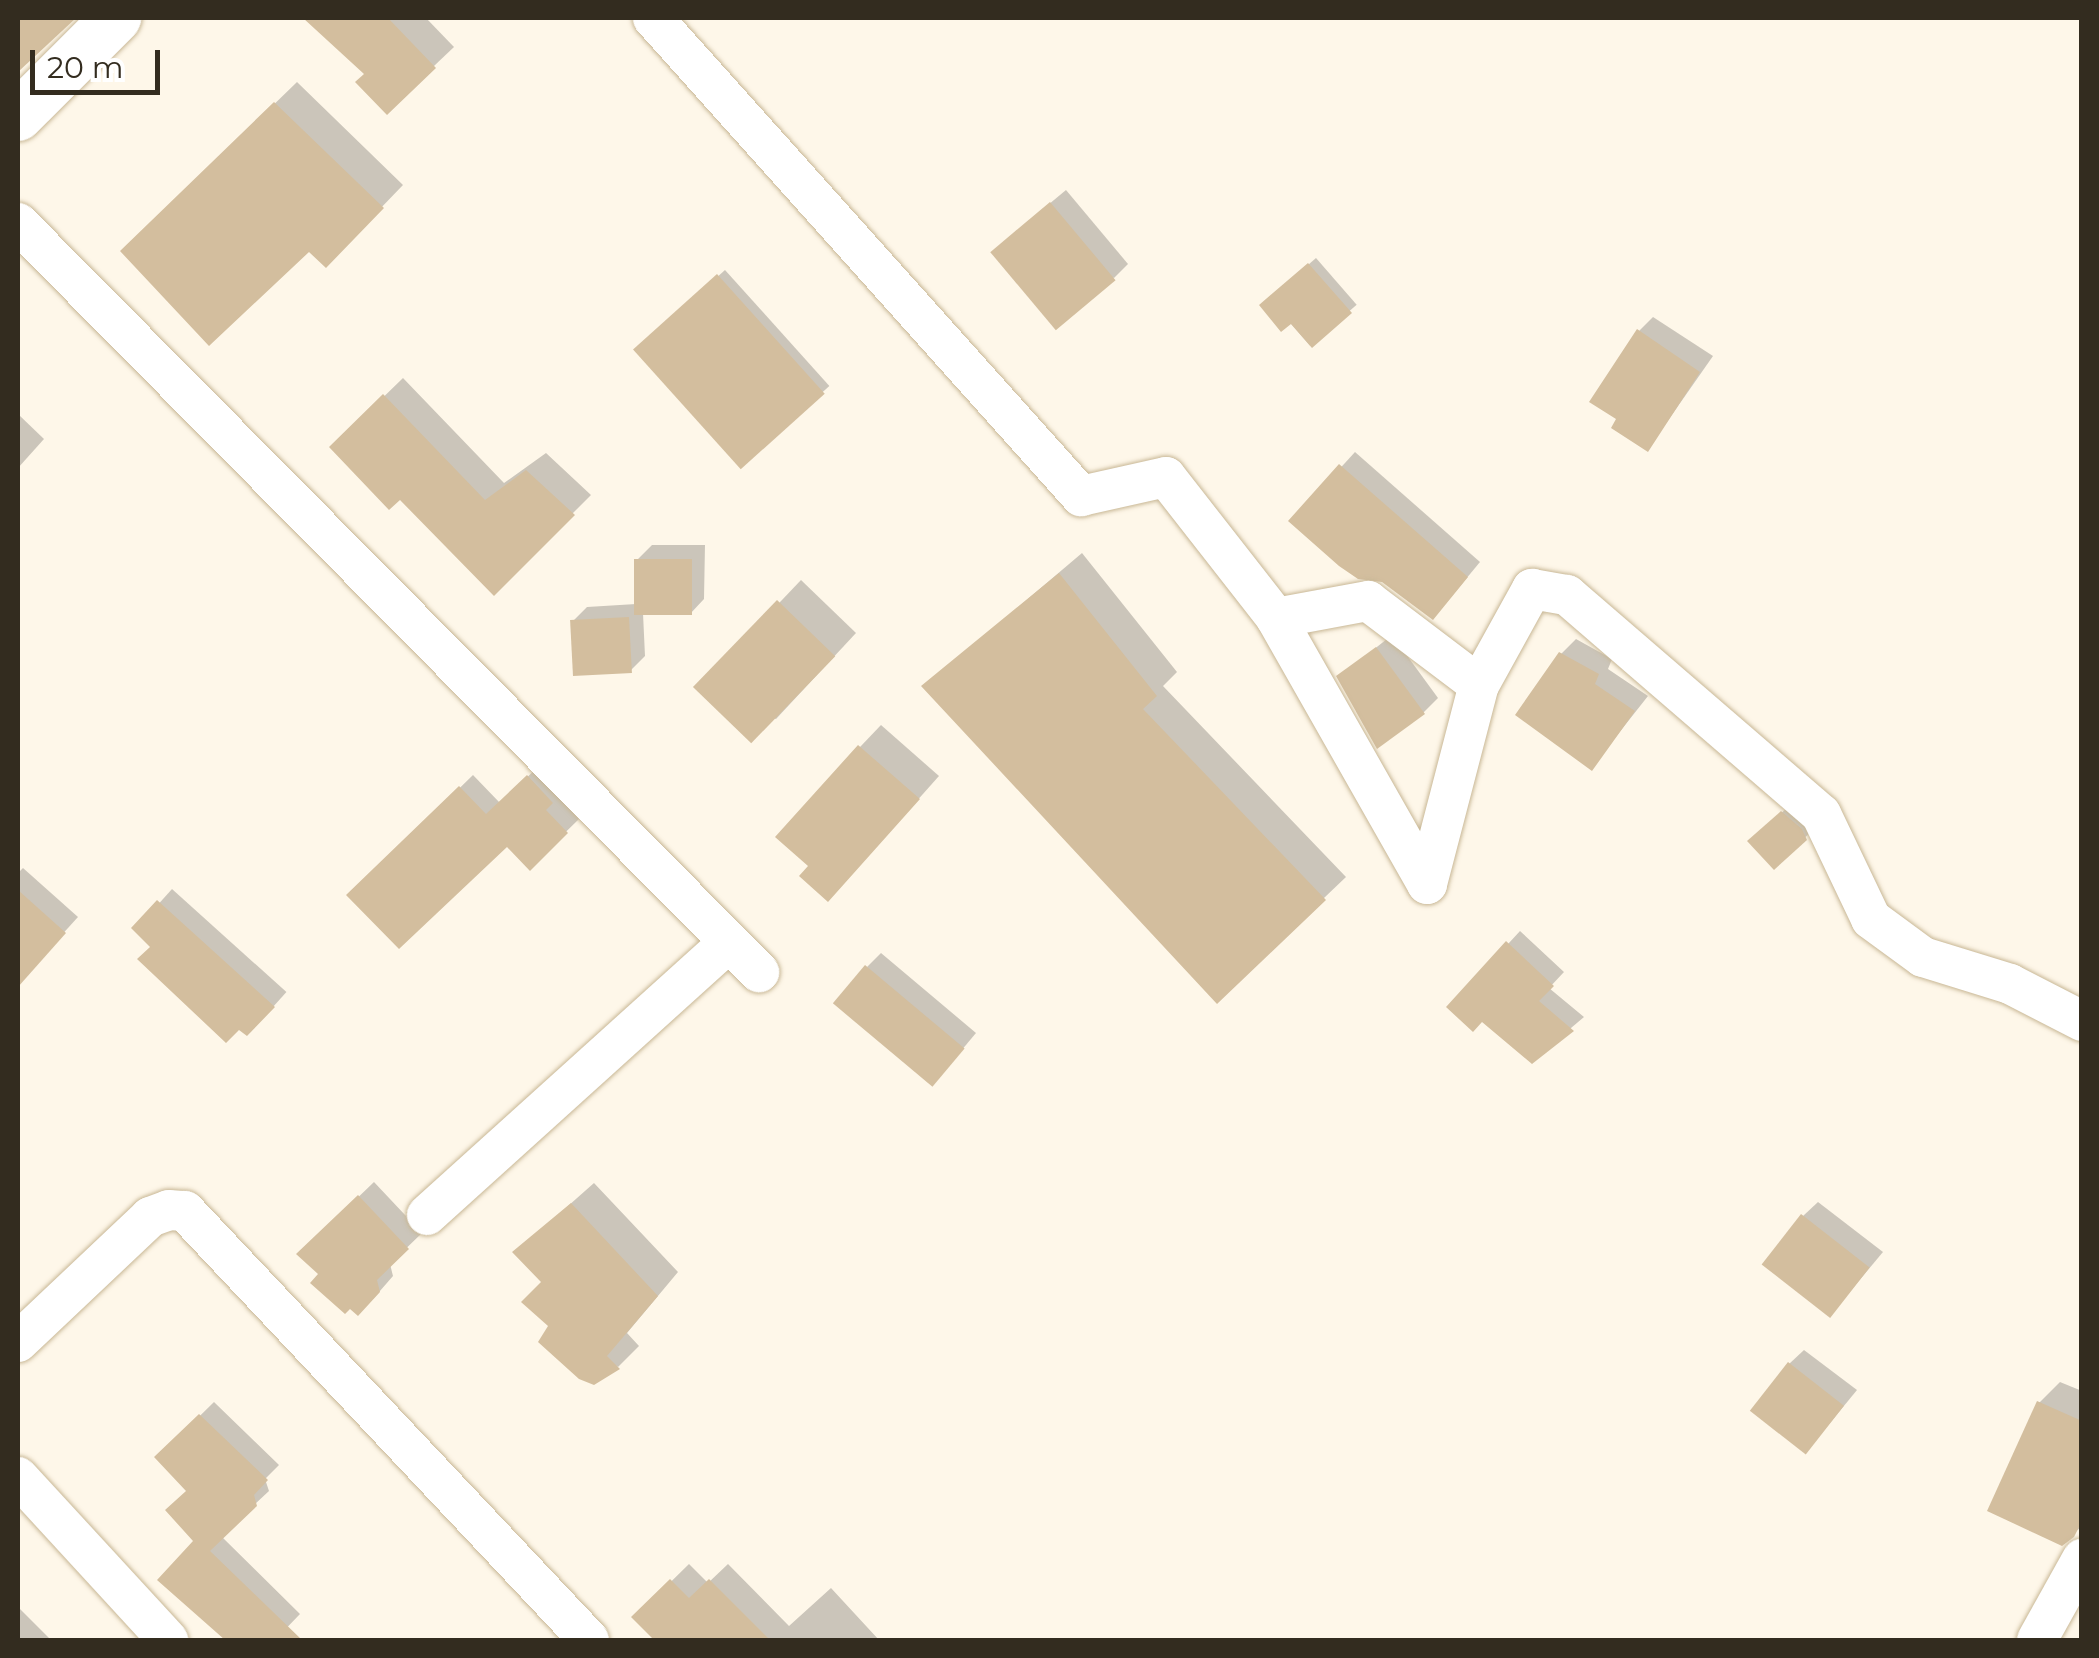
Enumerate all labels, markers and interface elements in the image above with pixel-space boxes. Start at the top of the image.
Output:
scale bar [35,30,165,92]
text: 20 m [47,49,124,86]

